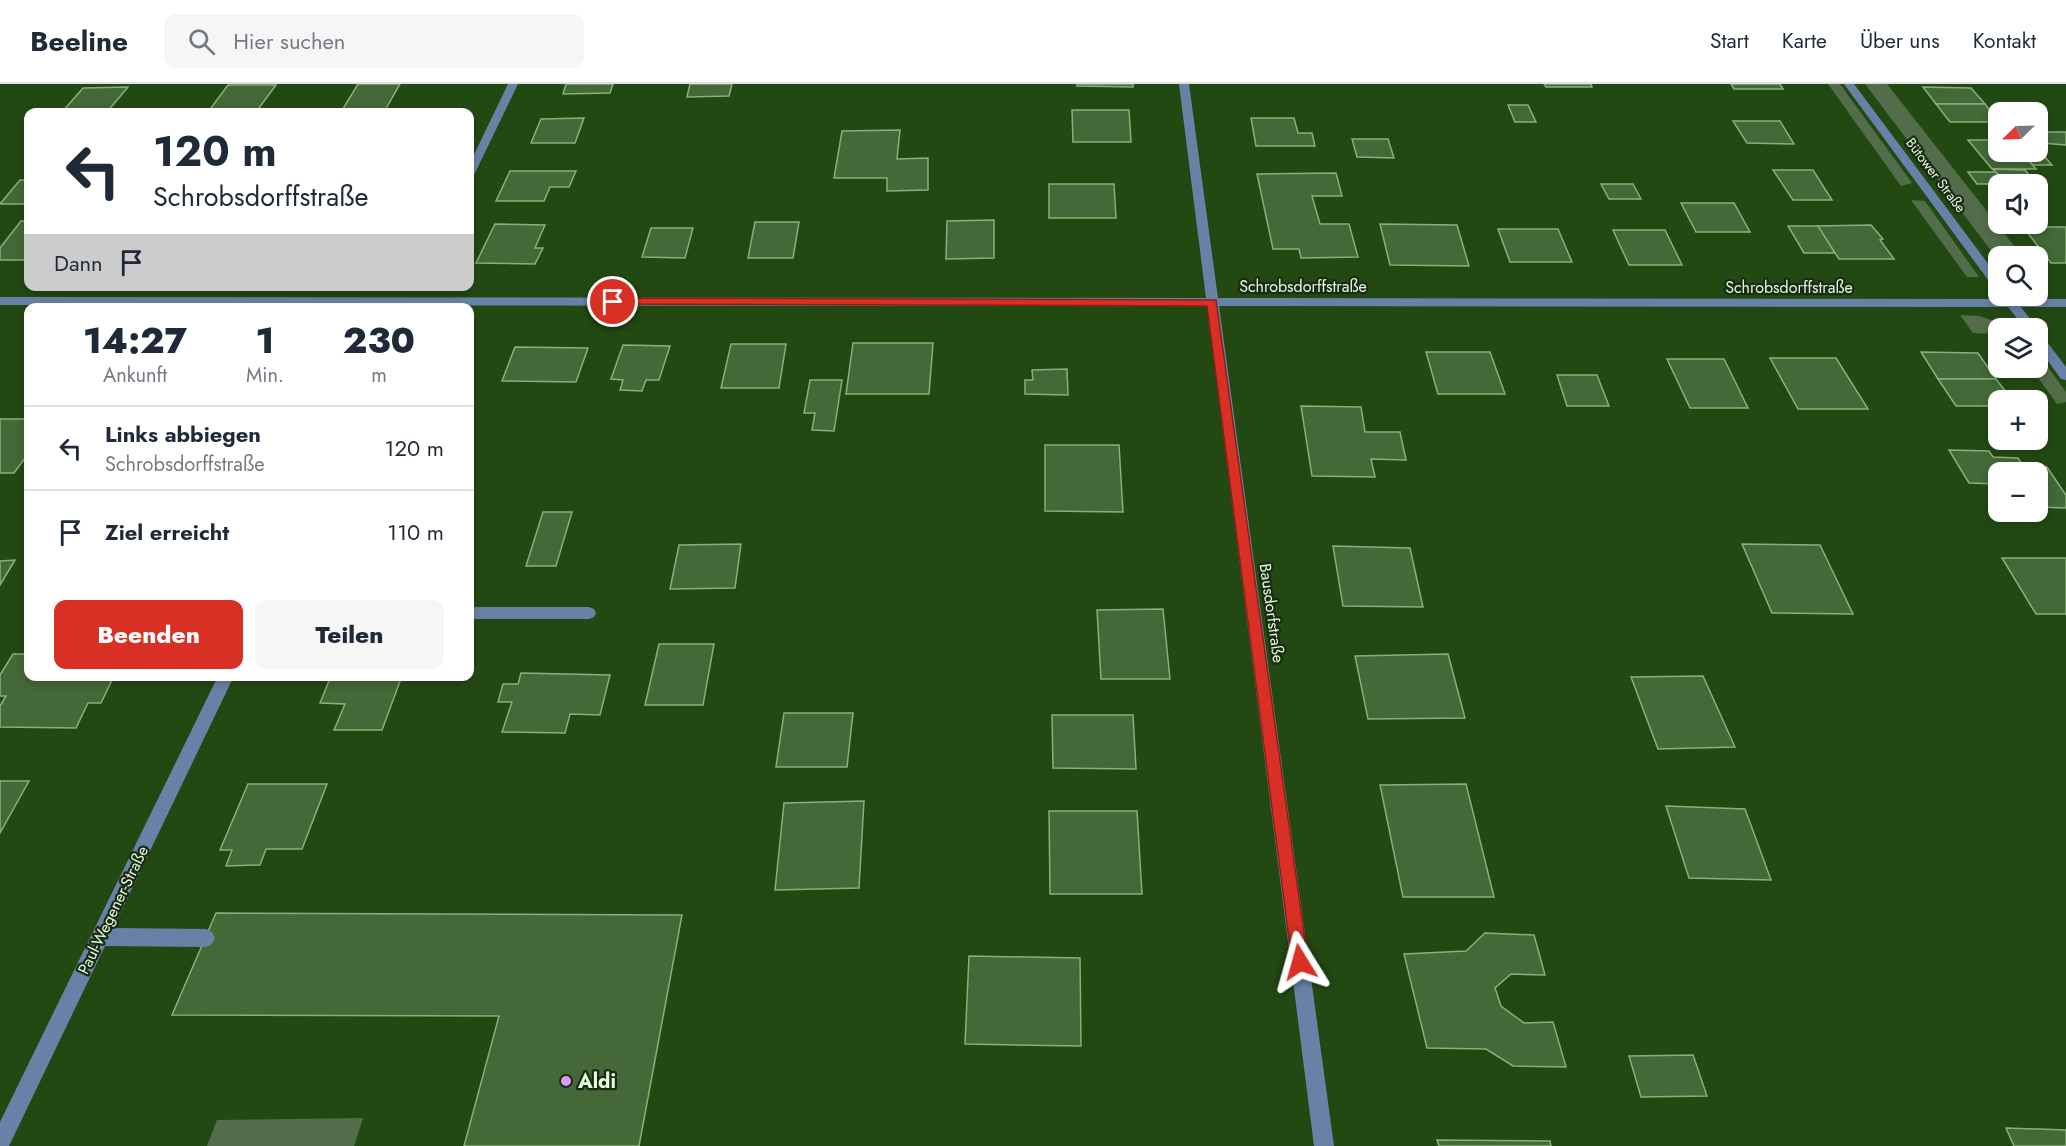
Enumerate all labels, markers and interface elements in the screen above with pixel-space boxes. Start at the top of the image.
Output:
search box [164,14,584,68]
text: Beeline [30,21,128,62]
icon: search [185,25,218,58]
text: Hier suchen [233,25,345,57]
text: Start [1710,26,1749,56]
text: Karte [1782,26,1827,56]
text: Über uns [1860,26,1940,56]
text: Kontakt [1973,26,2036,56]
north arrow [1988,102,2048,162]
map controls [1988,102,2048,522]
text: 120 m [153,121,277,182]
icon: left [54,132,132,210]
street label: Bütower Straße [1901,133,1971,217]
button: sound [1988,174,2048,234]
text: Schrobsdorffstraße [153,177,368,216]
icon: arrive [115,246,148,279]
button: search [1988,246,2048,306]
text: Dann [54,247,103,279]
street label: Schrobsdorffstraße [1239,275,1367,298]
pin [587,276,638,327]
street label: Schrobsdorffstraße [1725,276,1853,299]
icon: arrive [596,285,629,318]
text: 14:27 [83,314,187,366]
text: 1 [256,314,274,366]
text: 230 [343,314,415,366]
button: layers [1988,318,2048,378]
text: Ankunft [103,361,167,390]
text: Min. [246,361,284,390]
text: m [371,361,387,390]
button: + [1988,390,2048,450]
text: Links abbiegen [105,418,261,450]
icon: left [54,432,87,465]
text: 120 m [385,432,444,464]
text: Schrobsdorffstraße [105,450,265,479]
button: − [1988,462,2048,522]
icon: arrive [54,516,87,549]
text: Ziel erreicht [105,516,229,548]
text: 110 m [387,516,444,548]
street label: Bausdorfstraße [1254,562,1290,664]
button: Beenden [54,600,243,669]
button: Teilen [255,600,444,669]
street label: Paul-Wegener-Straße [72,842,154,978]
position arrow [1268,930,1332,994]
place label: Aldi [577,1067,616,1096]
marker: Aldi [559,1074,573,1088]

